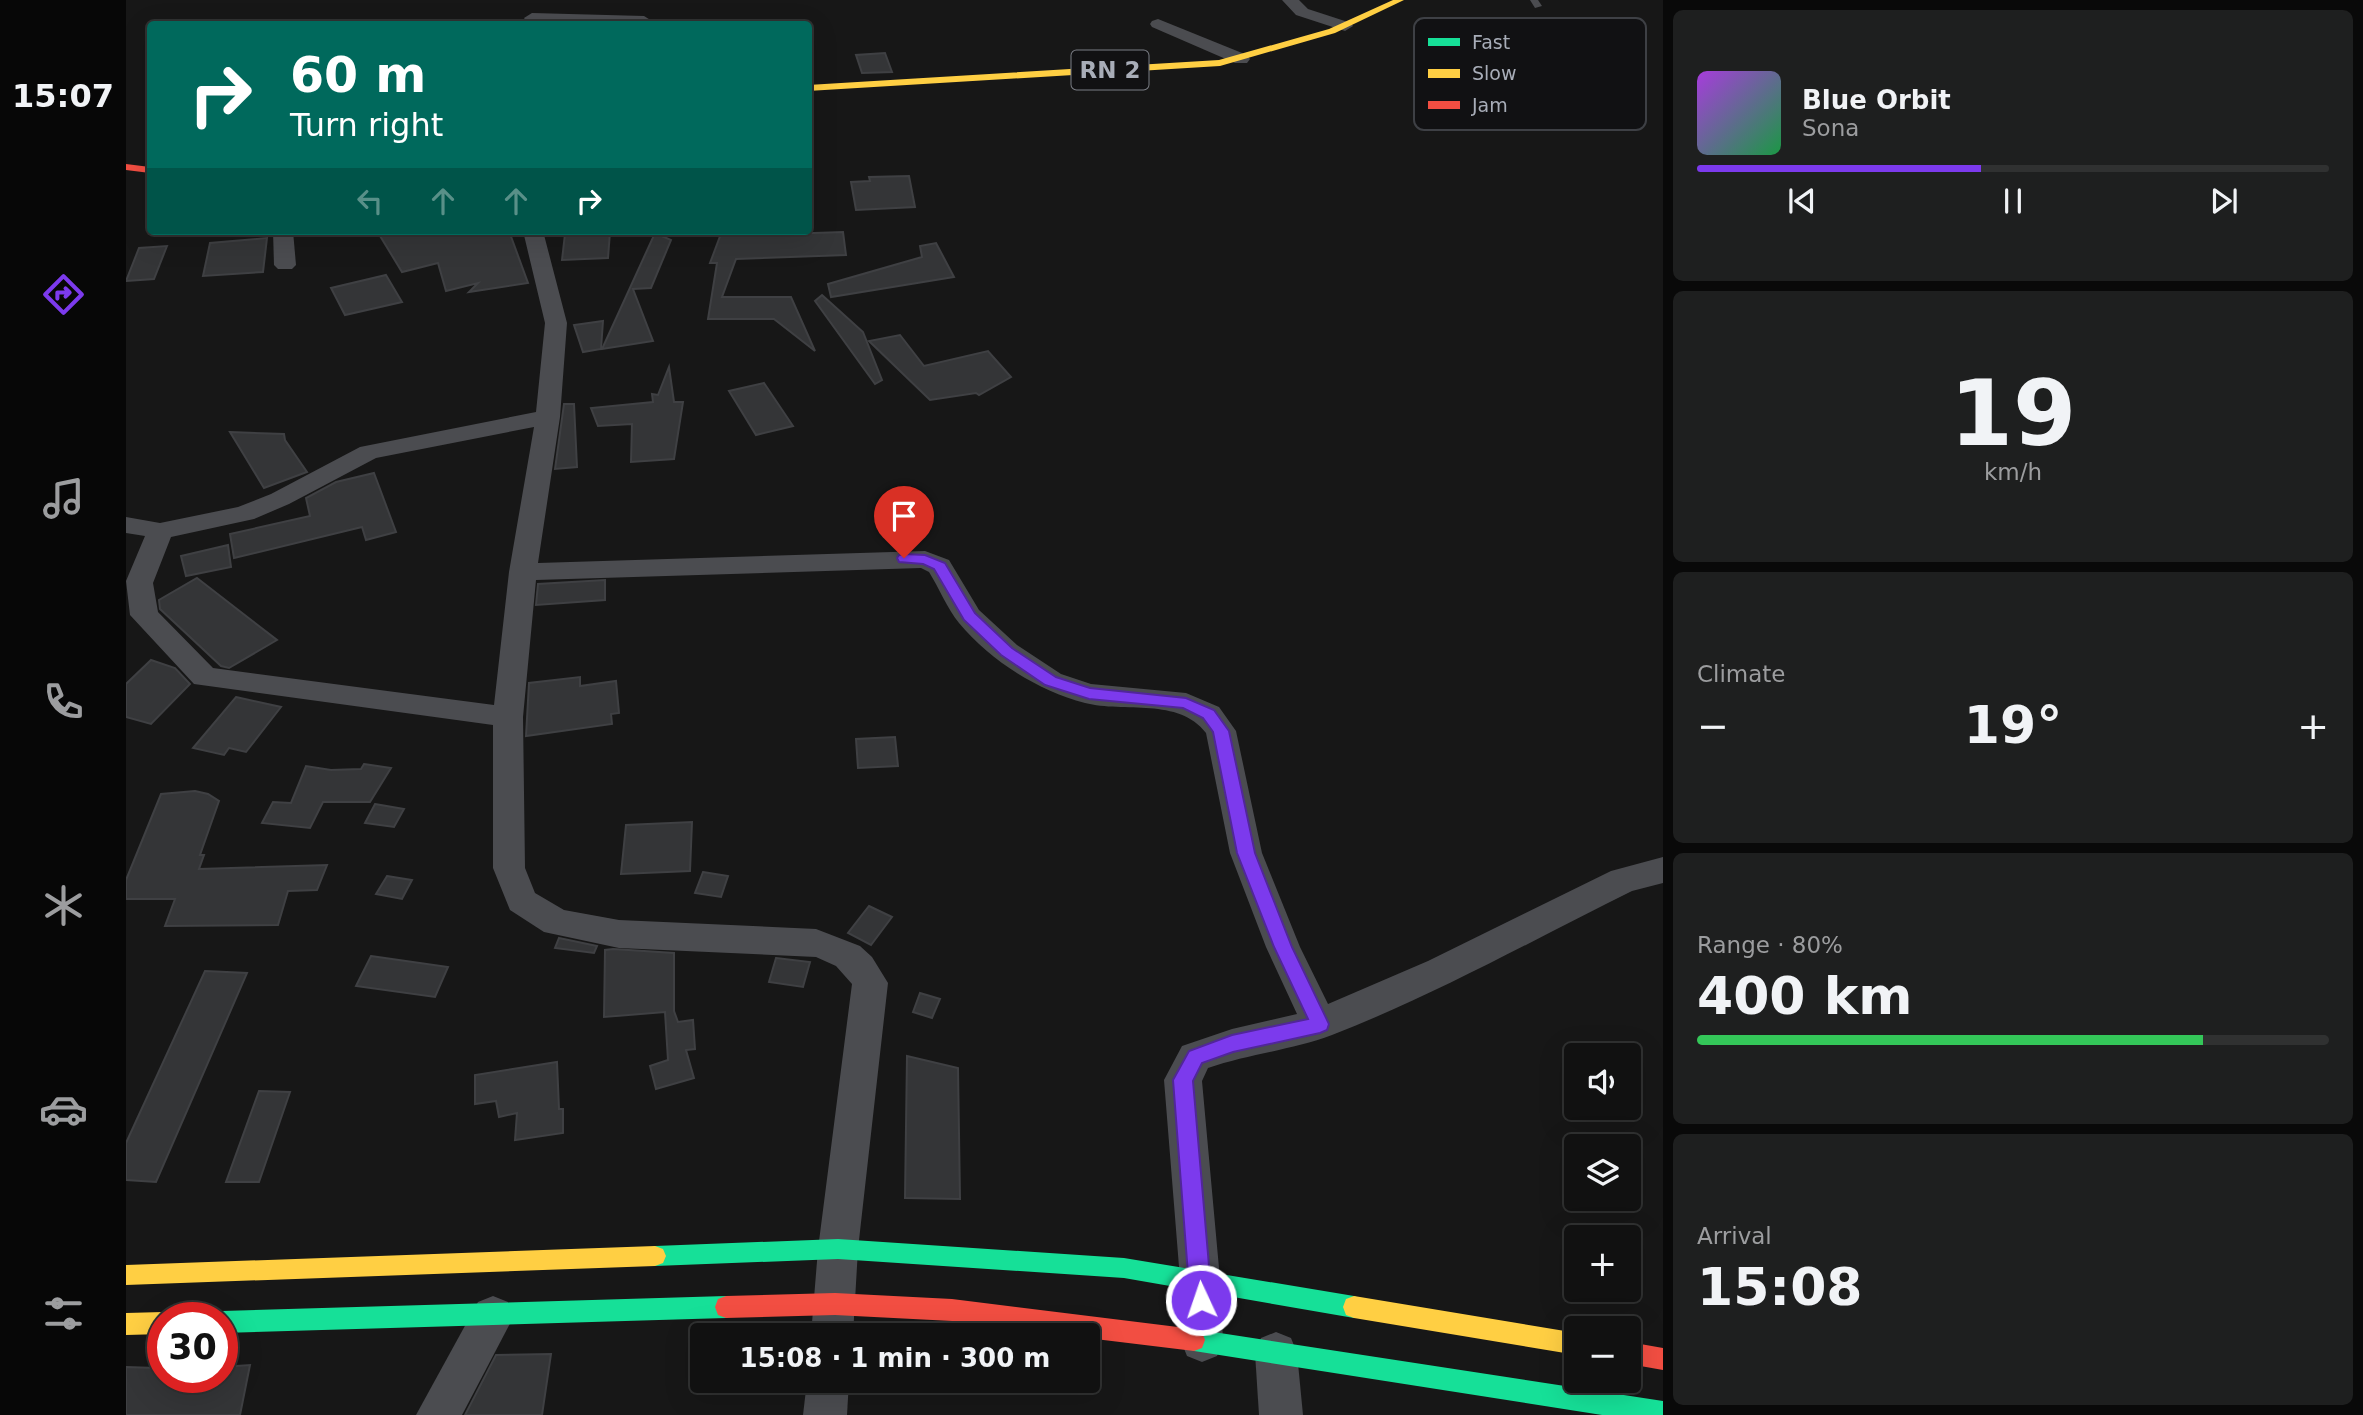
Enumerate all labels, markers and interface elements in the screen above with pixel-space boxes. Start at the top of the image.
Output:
legend [1414,18,1646,130]
text: Fast [1472,31,1510,53]
text: 60 m [290,47,426,104]
icon: right [175,49,266,140]
road number: RN 2 [1072,50,1149,90]
text: Slow [1472,62,1517,84]
text: 15:07 [12,77,114,115]
text: Blue Orbit [1802,85,1951,115]
text: Jam [1471,94,1508,116]
text: Turn right [290,106,443,144]
text: Sona [1802,115,1859,141]
icon: left [351,182,389,220]
icon: ahead [424,182,462,220]
icon: ahead [497,182,535,220]
icon: right [570,182,608,220]
icon: previous [1783,182,1821,220]
icon: pause [1994,182,2032,220]
icon: next [2205,182,2243,220]
icon: directions [39,270,88,319]
text: 19 [1950,361,2076,466]
text: km/h [1984,459,2042,485]
icon: music [39,474,88,523]
pin [874,486,934,558]
icon: arrive [885,497,923,535]
text: Climate [1697,661,1786,687]
icon: phone [39,677,88,726]
text: 19° [1964,695,2062,755]
text: − [1697,704,1729,748]
text: + [2297,704,2329,748]
icon: climate [39,881,88,930]
text: Range · 80% [1697,932,1843,958]
text: 400 km [1697,966,1912,1026]
map controls [1564,1043,1641,1393]
button: sound [1564,1043,1641,1120]
icon: car [39,1085,88,1134]
button: layers [1564,1134,1641,1211]
text: Arrival [1697,1223,1772,1249]
button: + [1564,1225,1641,1302]
text: 15:08 [1697,1257,1863,1317]
position arrow [1164,1263,1238,1337]
icon: filters [39,1289,88,1338]
speed limit sign: 30 [147,1302,238,1393]
button: − [1564,1316,1641,1393]
text: 15:08 · 1 min · 300 m [740,1343,1050,1373]

